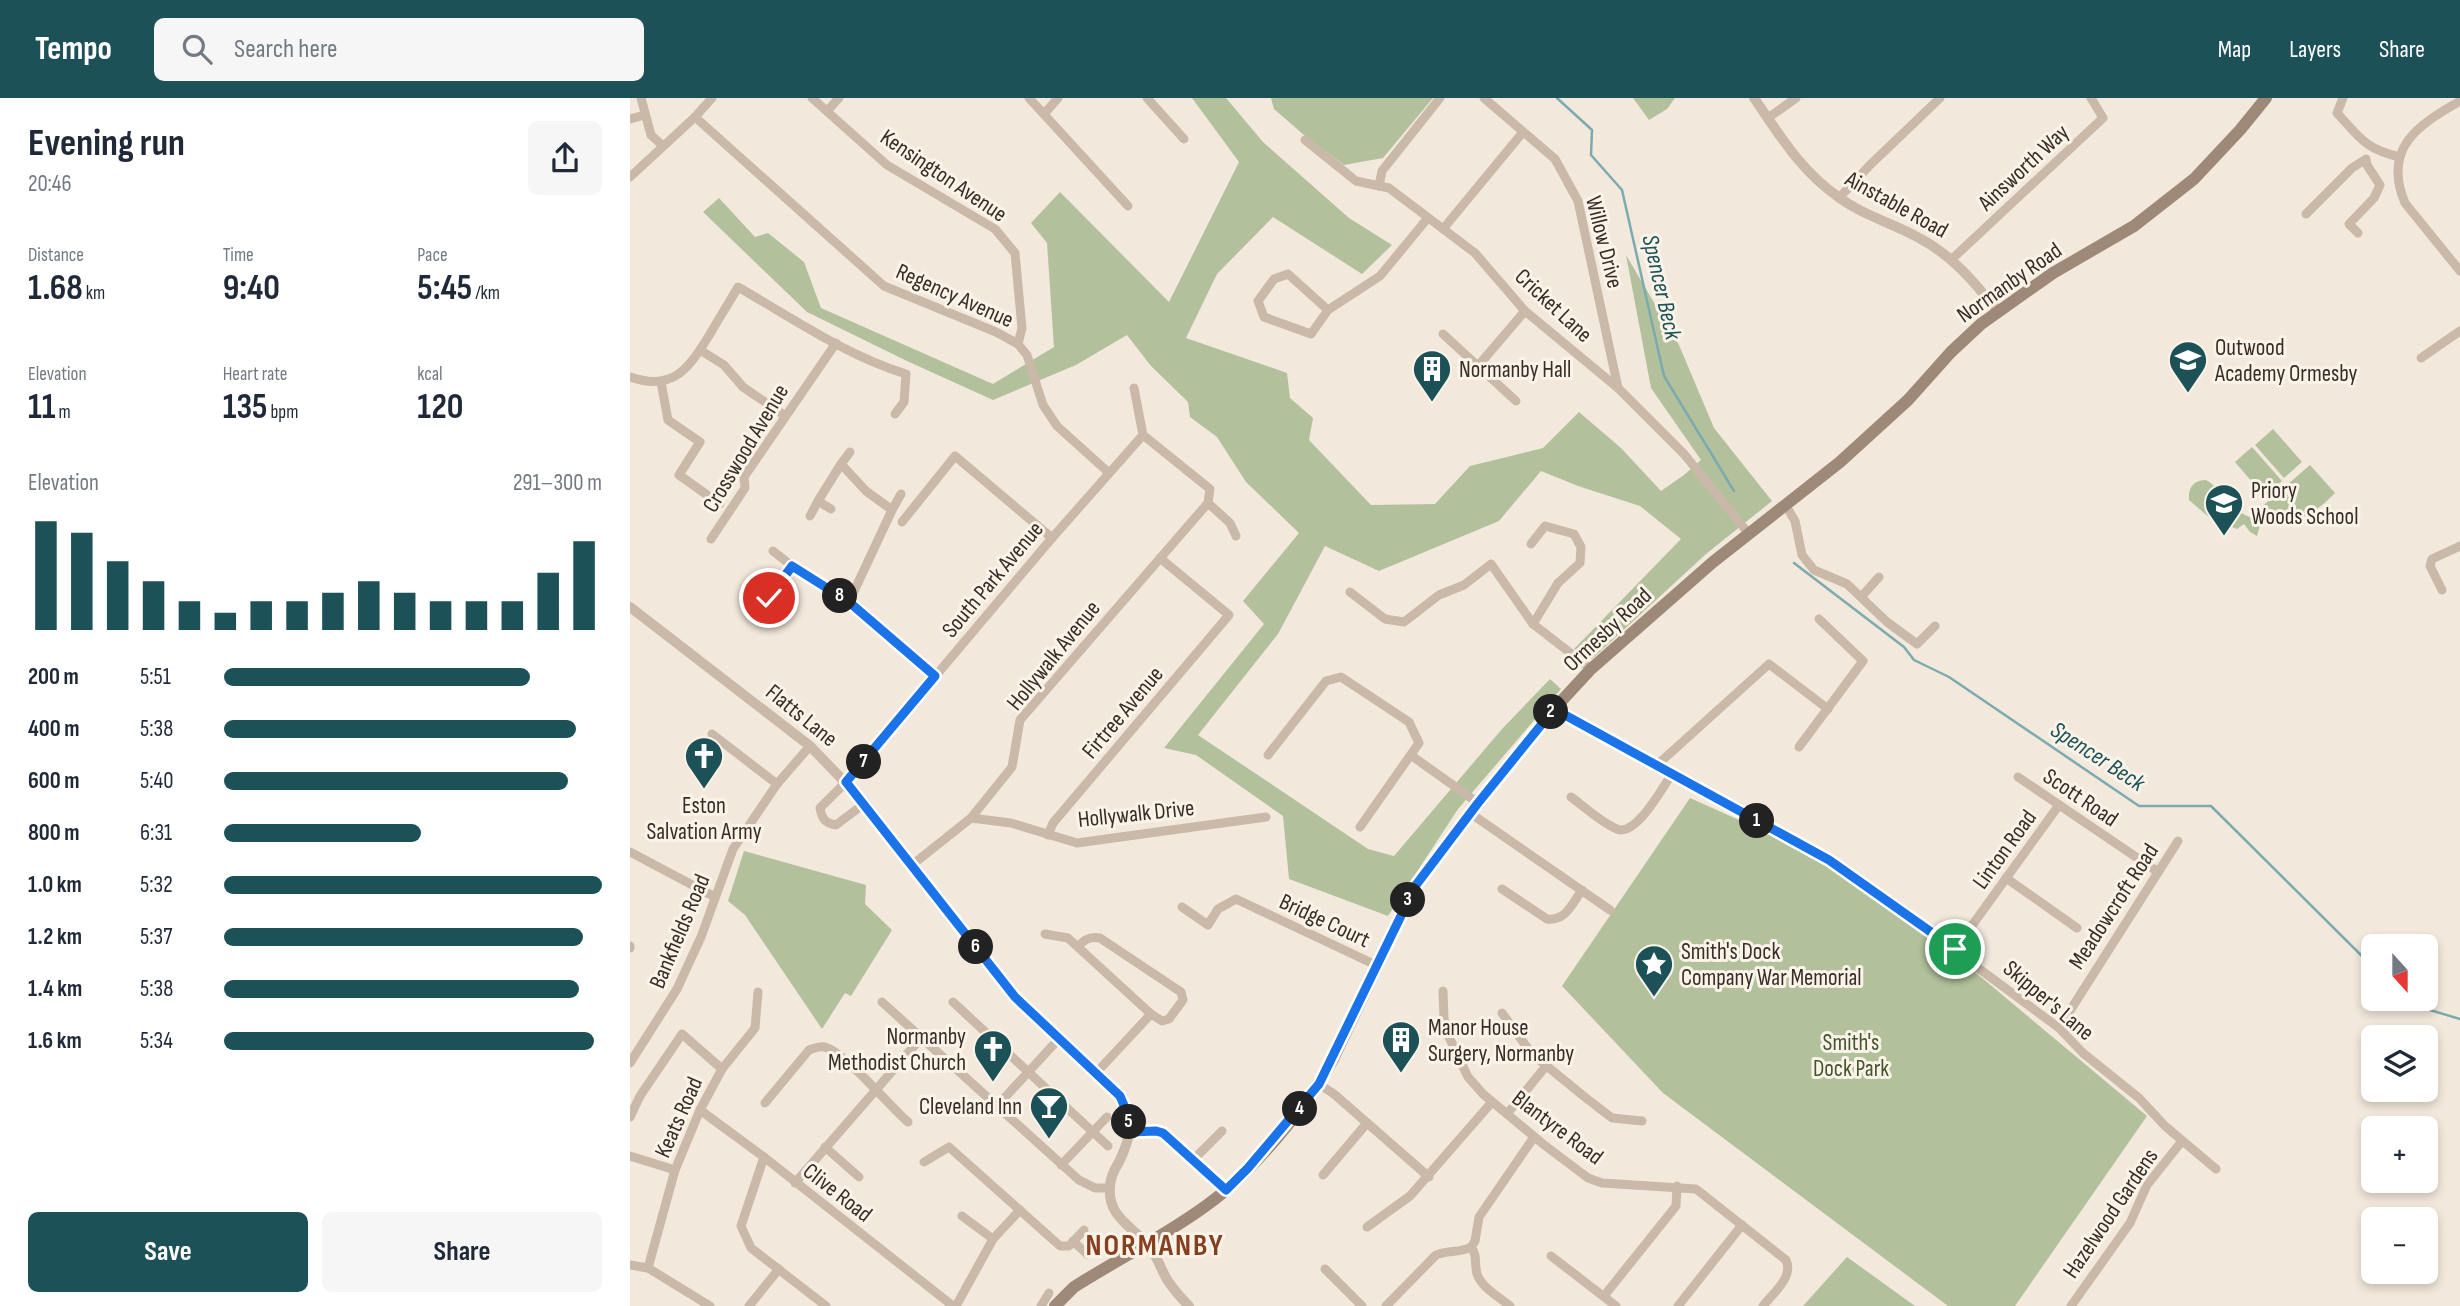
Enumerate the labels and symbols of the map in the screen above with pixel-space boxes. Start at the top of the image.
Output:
street label: Ainsworth Way [1972,119,2075,217]
street label: Kensington Avenue [875,123,1012,228]
street label: Ainstable Road [1839,165,1953,245]
street label: Willow Drive [1579,193,1629,291]
water label: Spencer Beck [1635,232,1688,343]
street label: Normanby Road [1952,236,2067,329]
street label: Regency Avenue [892,258,1018,334]
street label: Cricket Lane [1509,263,1598,349]
place label: Outwood Academy Ormesby [2214,334,2358,388]
school or university icon: Outwood Academy Ormesby [2167,339,2209,394]
building icon: Normanby Hall [1411,348,1453,403]
place label: Normanby Hall [1459,356,1571,384]
street label: Crosswood Avenue [697,379,795,518]
place label: Priory Woods School [2251,477,2358,531]
school or university icon: Priory Woods School [2203,482,2245,537]
street label: South Park Avenue [936,516,1049,643]
pin [739,568,799,628]
pin: 8 [822,578,858,614]
street label: Ormesby Road [1558,582,1658,678]
street label: Hollywalk Avenue [1001,595,1107,716]
street label: Firtree Avenue [1076,661,1169,764]
street label: Flatts Lane [760,678,843,753]
pin: 2 [1534,694,1569,730]
water label: Spencer Beck [2045,715,2151,798]
church icon: Eston Salvation Army [683,735,725,790]
pin: 7 [846,744,882,780]
street label: Scott Road [2038,763,2123,833]
place label: Eston Salvation Army [646,792,762,846]
street label: Hollywalk Drive [1076,794,1196,834]
pin: 1 [1740,804,1774,838]
street label: Linton Road [1967,805,2043,895]
street label: Meadowcroft Road [2063,839,2165,975]
street label: Bankfields Road [643,870,716,993]
pin: 3 [1390,882,1426,918]
street label: Bridge Court [1275,888,1374,954]
pin [1925,919,1985,979]
pin: 6 [958,930,994,964]
north arrow [2361,934,2438,1012]
place label: Smith's Dock Company War Memorial [1681,938,1862,992]
place icon: Smith's Dock Company War Memorial [1633,943,1675,998]
street label: Skipper's Lane [1997,955,2099,1047]
place label: Manor House Surgery, Normanby [1428,1014,1574,1068]
building icon: Manor House Surgery, Normanby [1380,1019,1422,1074]
place label: Normanby Methodist Church [828,1023,966,1077]
church icon: Normanby Methodist Church [972,1028,1014,1083]
park label: Smith's Dock Park [1813,1029,1889,1083]
street label: Keats Road [649,1073,709,1162]
street label: Blantyre Road [1506,1084,1608,1171]
bar icon: Cleveland Inn [1028,1085,1070,1140]
pin: 4 [1282,1091,1318,1126]
place label: Cleveland Inn [919,1093,1022,1121]
pin: 5 [1112,1104,1146,1140]
street label: Hazelwood Gardens [2057,1143,2165,1284]
street label: Clive Road [797,1157,878,1228]
district label: NORMANBY [1085,1228,1225,1264]

